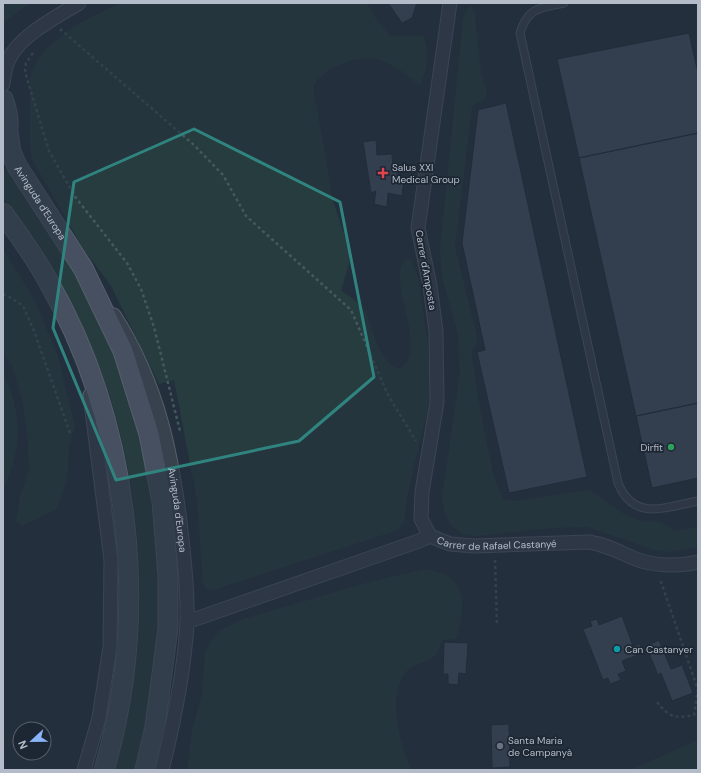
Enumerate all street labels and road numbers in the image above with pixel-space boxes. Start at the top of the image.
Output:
street label: Avinguda d'Europa [12,163,69,242]
street label: Carrer d'Amposta [413,229,439,311]
street label: Avinguda d'Europa [165,466,190,553]
street label: Carrer de Rafael Castanyé [435,533,557,553]

